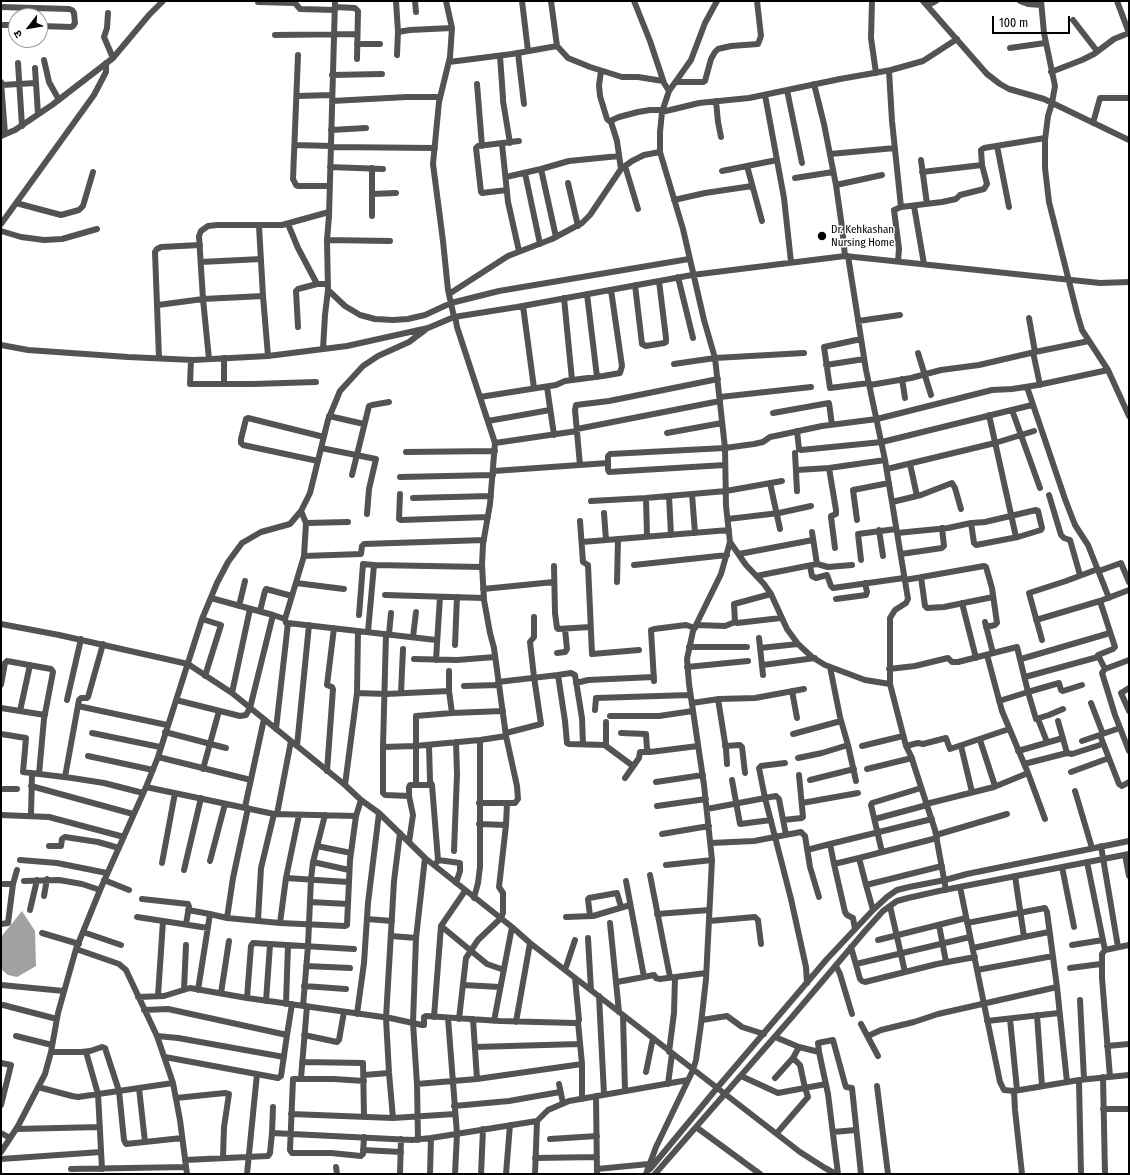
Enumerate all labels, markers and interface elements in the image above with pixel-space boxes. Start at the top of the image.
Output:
north arrow [8,8,48,48]
scale bar [994,8,1072,34]
text: 100 m [999,16,1028,30]
text: उ [11,28,25,40]
place label: Dr. Kehkashan Nursing Home [831,223,894,249]
marker: Dr. Kehkashan Nursing Home [816,230,828,242]

